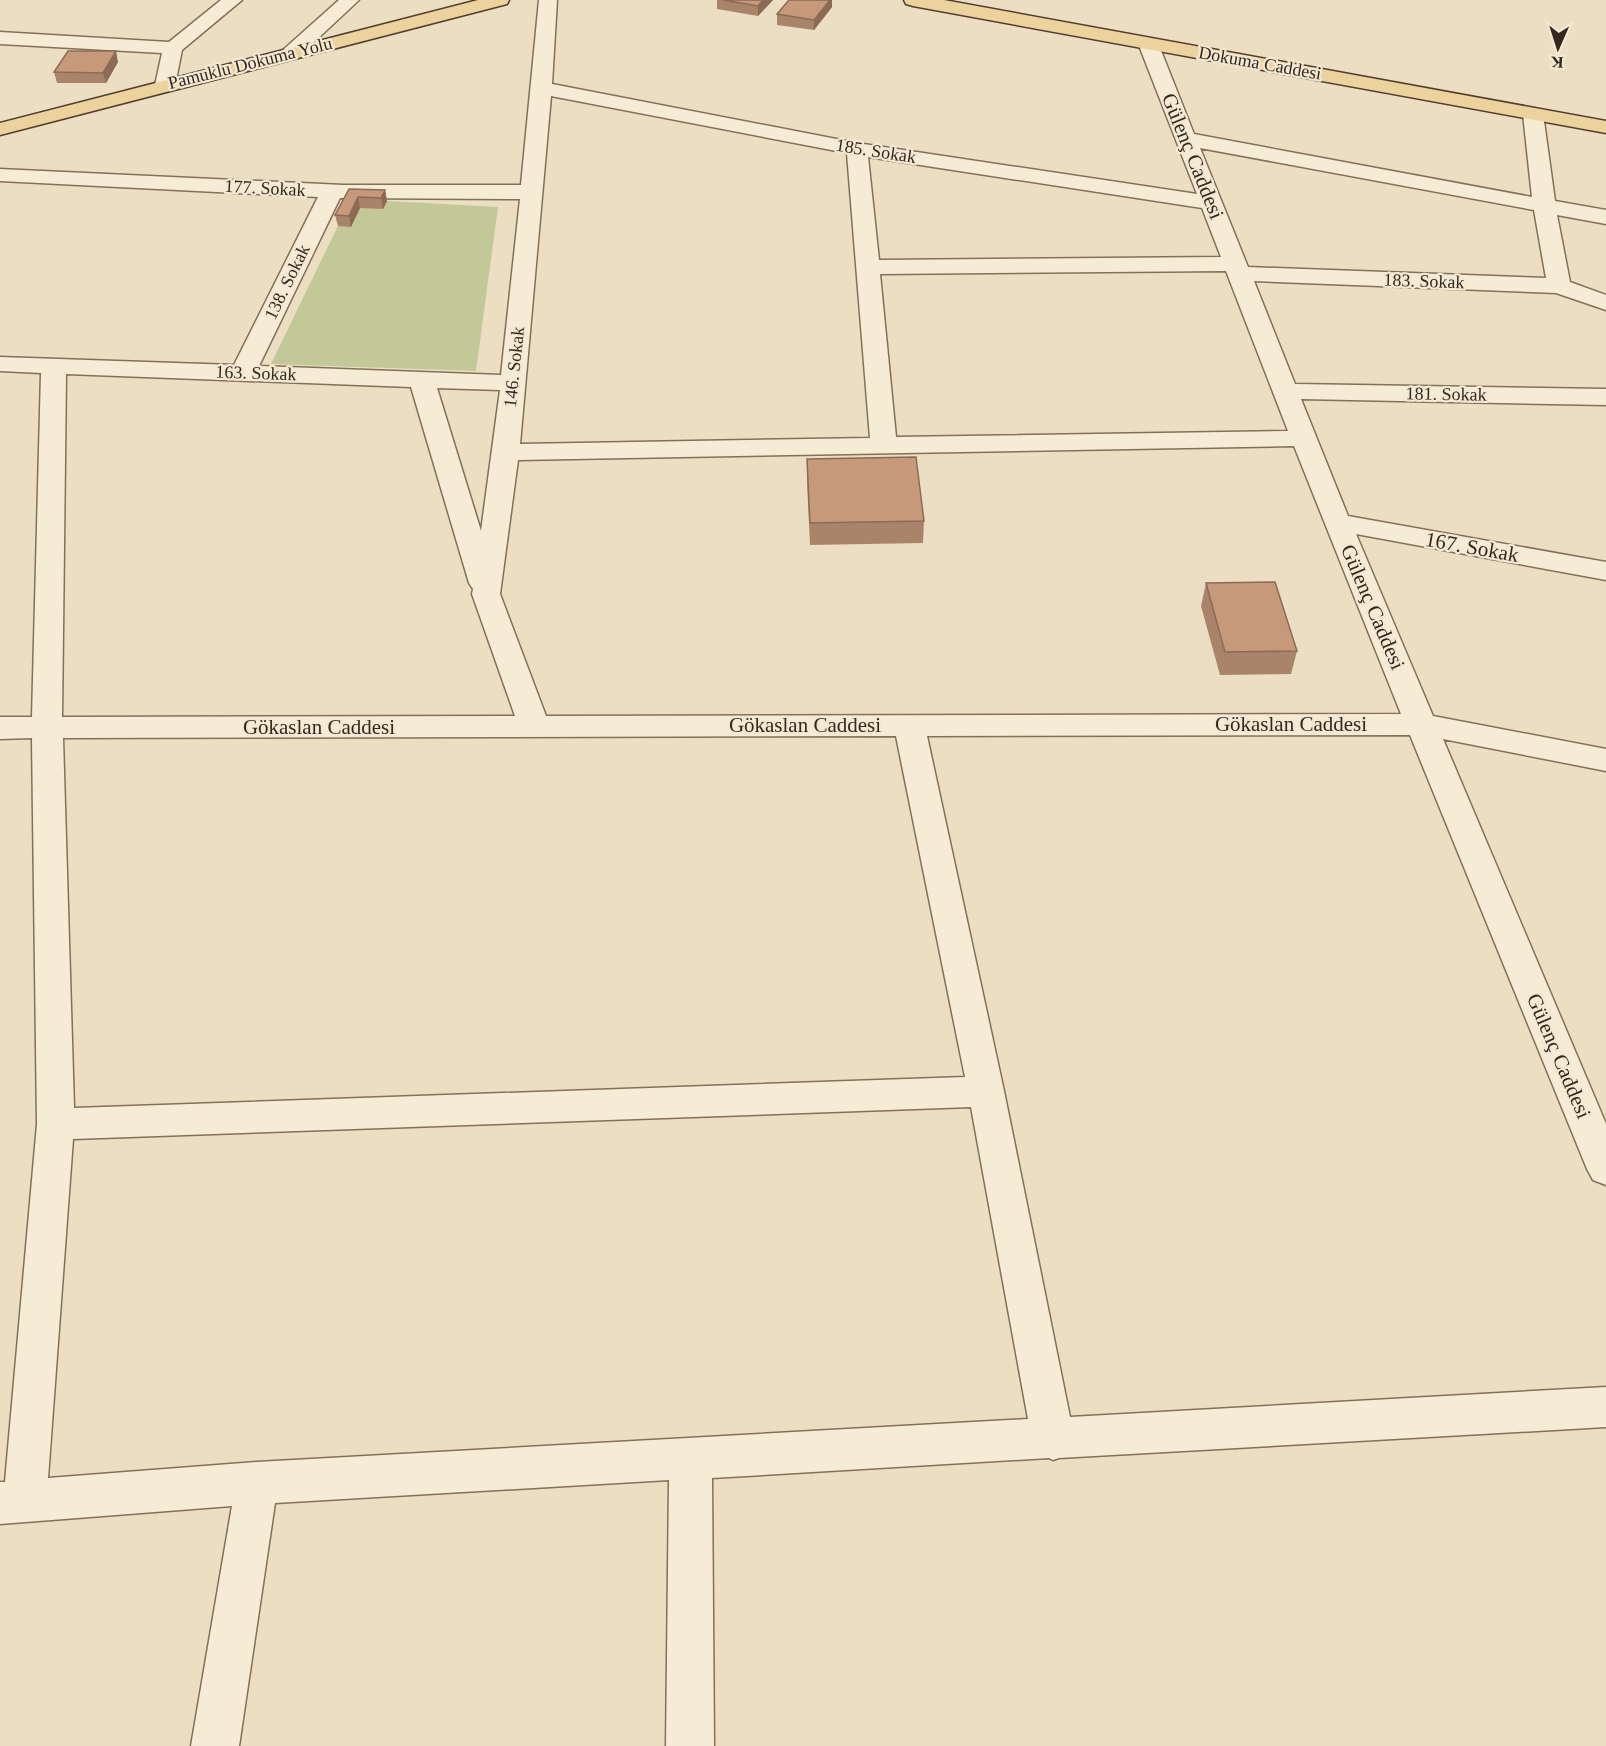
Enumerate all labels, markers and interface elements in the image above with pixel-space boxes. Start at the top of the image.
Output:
north arrow [1528,18,1588,78]
street label: Pamuklu Dokuma Yolu [166,33,334,93]
street label: Dokuma Caddesi [1197,42,1323,84]
text: K [1550,54,1564,71]
street label: Gülenç Caddesi [1157,90,1229,223]
street label: 185. Sokak [834,135,918,167]
street label: 177. Sokak [224,176,306,200]
street label: 138. Sokak [260,241,314,323]
street label: 183. Sokak [1383,270,1465,292]
street label: 146. Sokak [500,326,528,408]
street label: 163. Sokak [215,362,297,384]
street label: 181. Sokak [1405,383,1487,405]
street label: 167. Sokak [1423,527,1521,567]
street label: Gülenç Caddesi [1336,541,1410,673]
street label: Gökaslan Caddesi [1215,712,1367,736]
street label: Gökaslan Caddesi [729,713,881,737]
street label: Gökaslan Caddesi [243,715,395,739]
street label: Gülenç Caddesi [1522,990,1596,1122]

